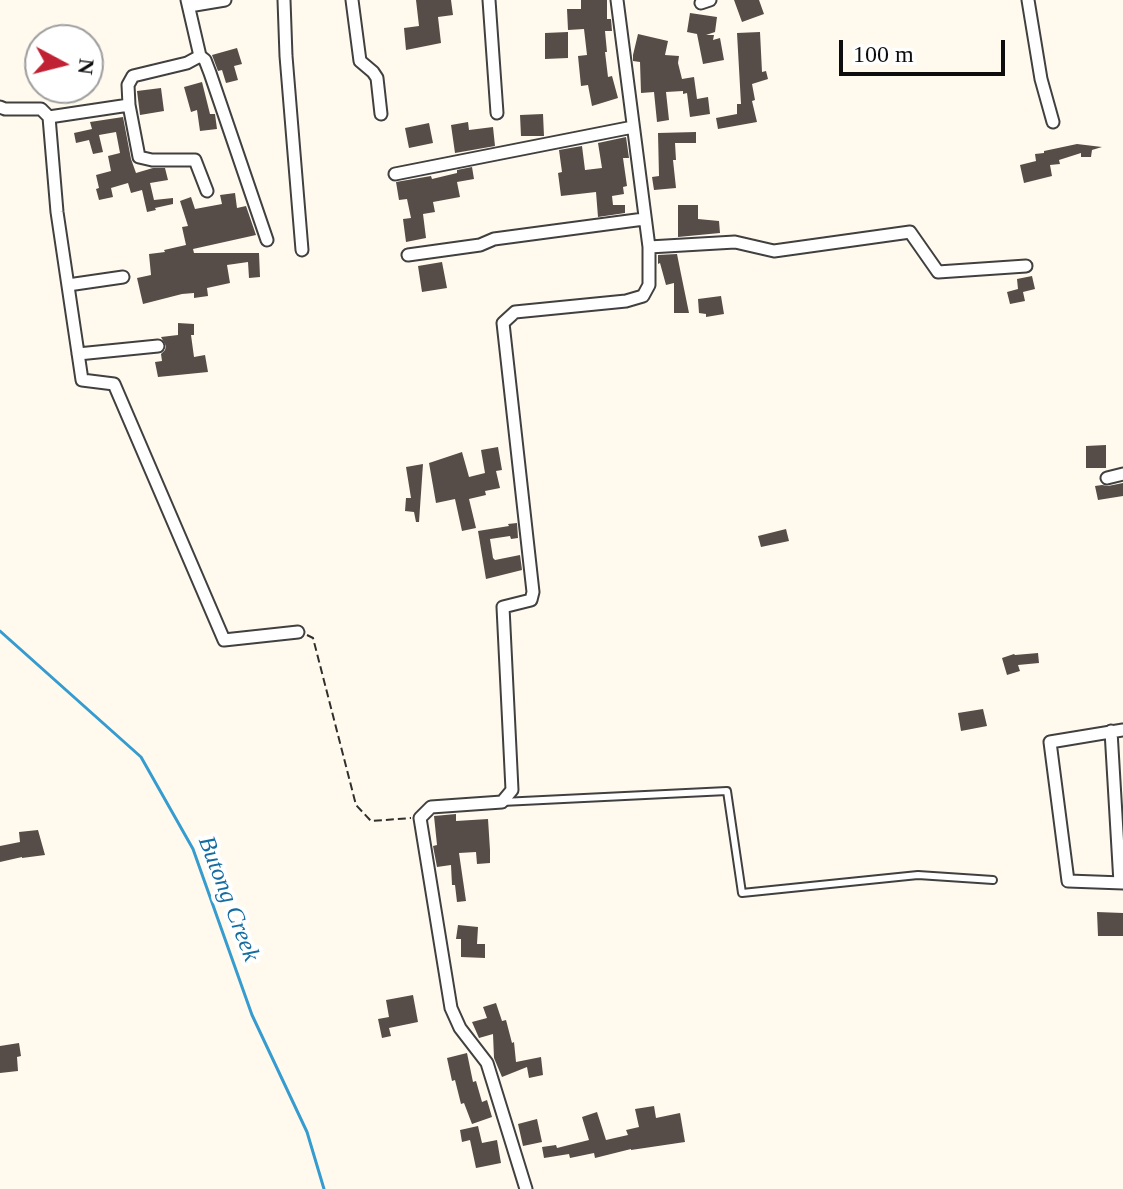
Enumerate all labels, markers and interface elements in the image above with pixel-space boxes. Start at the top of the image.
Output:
north arrow [24,24,104,104]
scale bar [843,24,1009,74]
text: 100 m [853,41,914,67]
text: N [73,57,100,76]
water label: Butong Creek [191,832,265,966]

